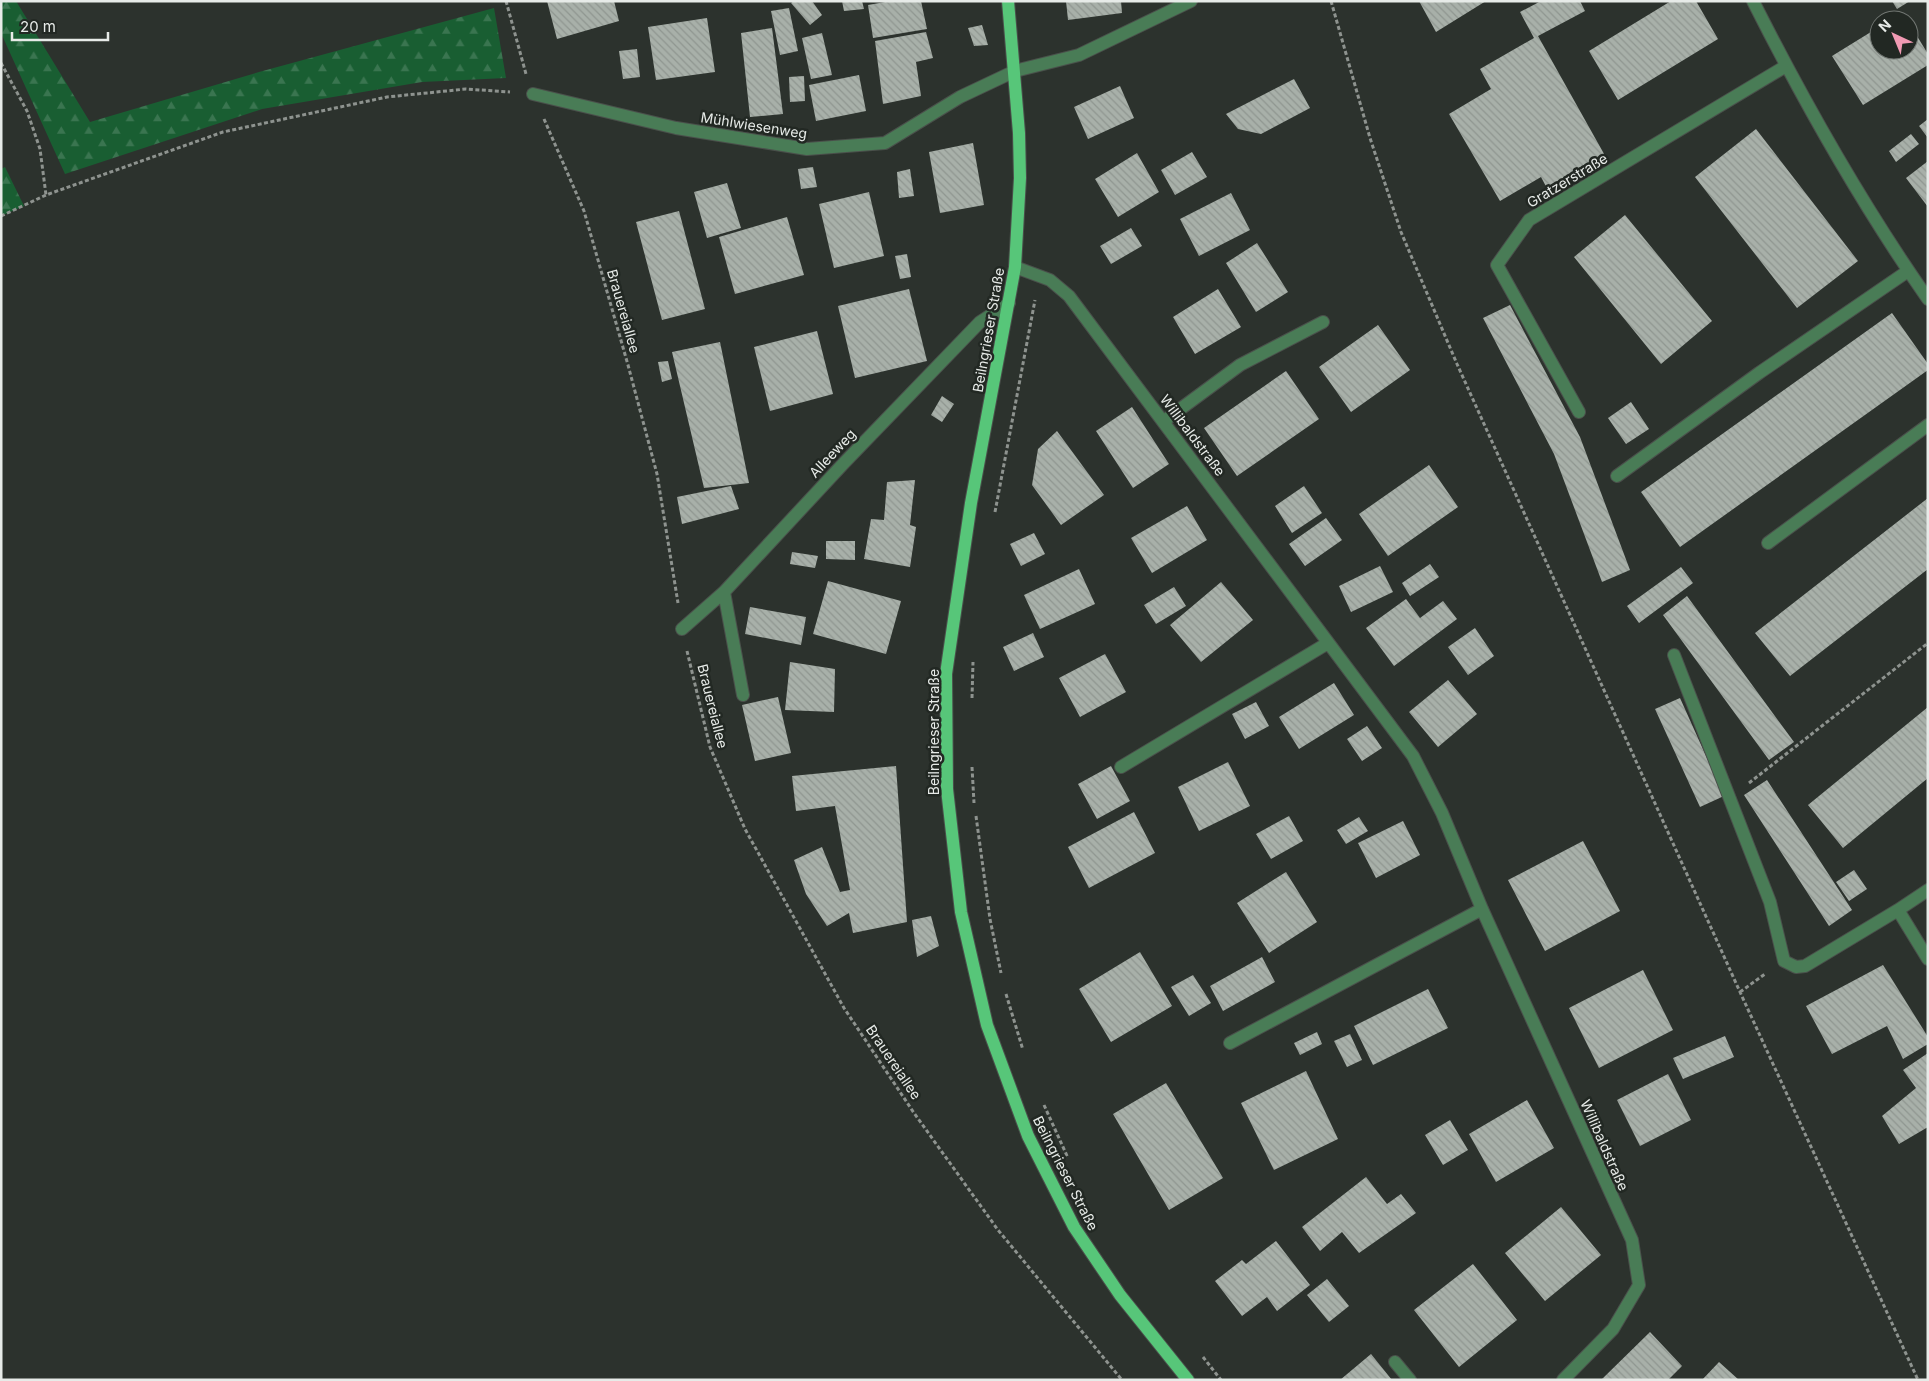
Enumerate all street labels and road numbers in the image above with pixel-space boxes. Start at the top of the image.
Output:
street label: Mühlwiesenweg [700,108,808,142]
street label: Gratzerstraße [1524,149,1610,211]
street label: Beilngrieser Straße [969,266,1007,394]
street label: Brauereiallee [604,267,644,355]
street label: Willibaldstraße [1157,391,1229,479]
street label: Alleeweg [805,425,859,481]
street label: Brauereiallee [694,662,732,750]
street label: Beilngrieser Straße [925,669,942,795]
street label: Brauereiallee [863,1021,925,1103]
street label: Willibaldstraße [1577,1097,1633,1193]
street label: Beilngrieser Straße [1030,1113,1102,1233]

